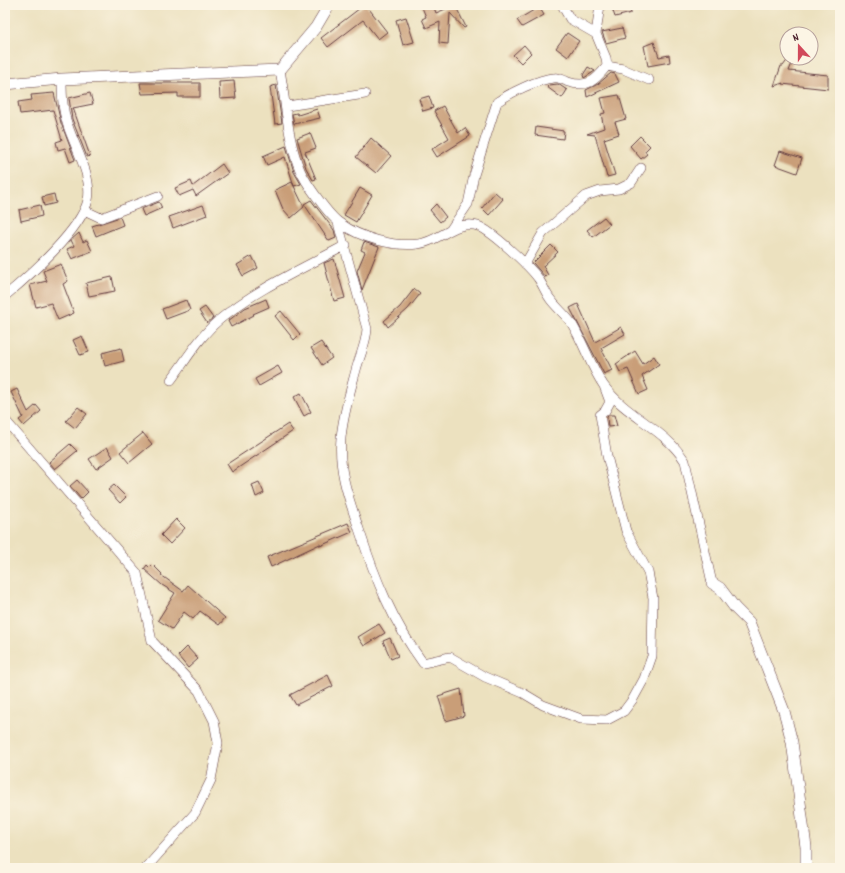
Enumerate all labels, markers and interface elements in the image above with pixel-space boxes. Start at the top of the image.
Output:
north arrow [779,26,819,66]
text: N [791,30,802,47]

